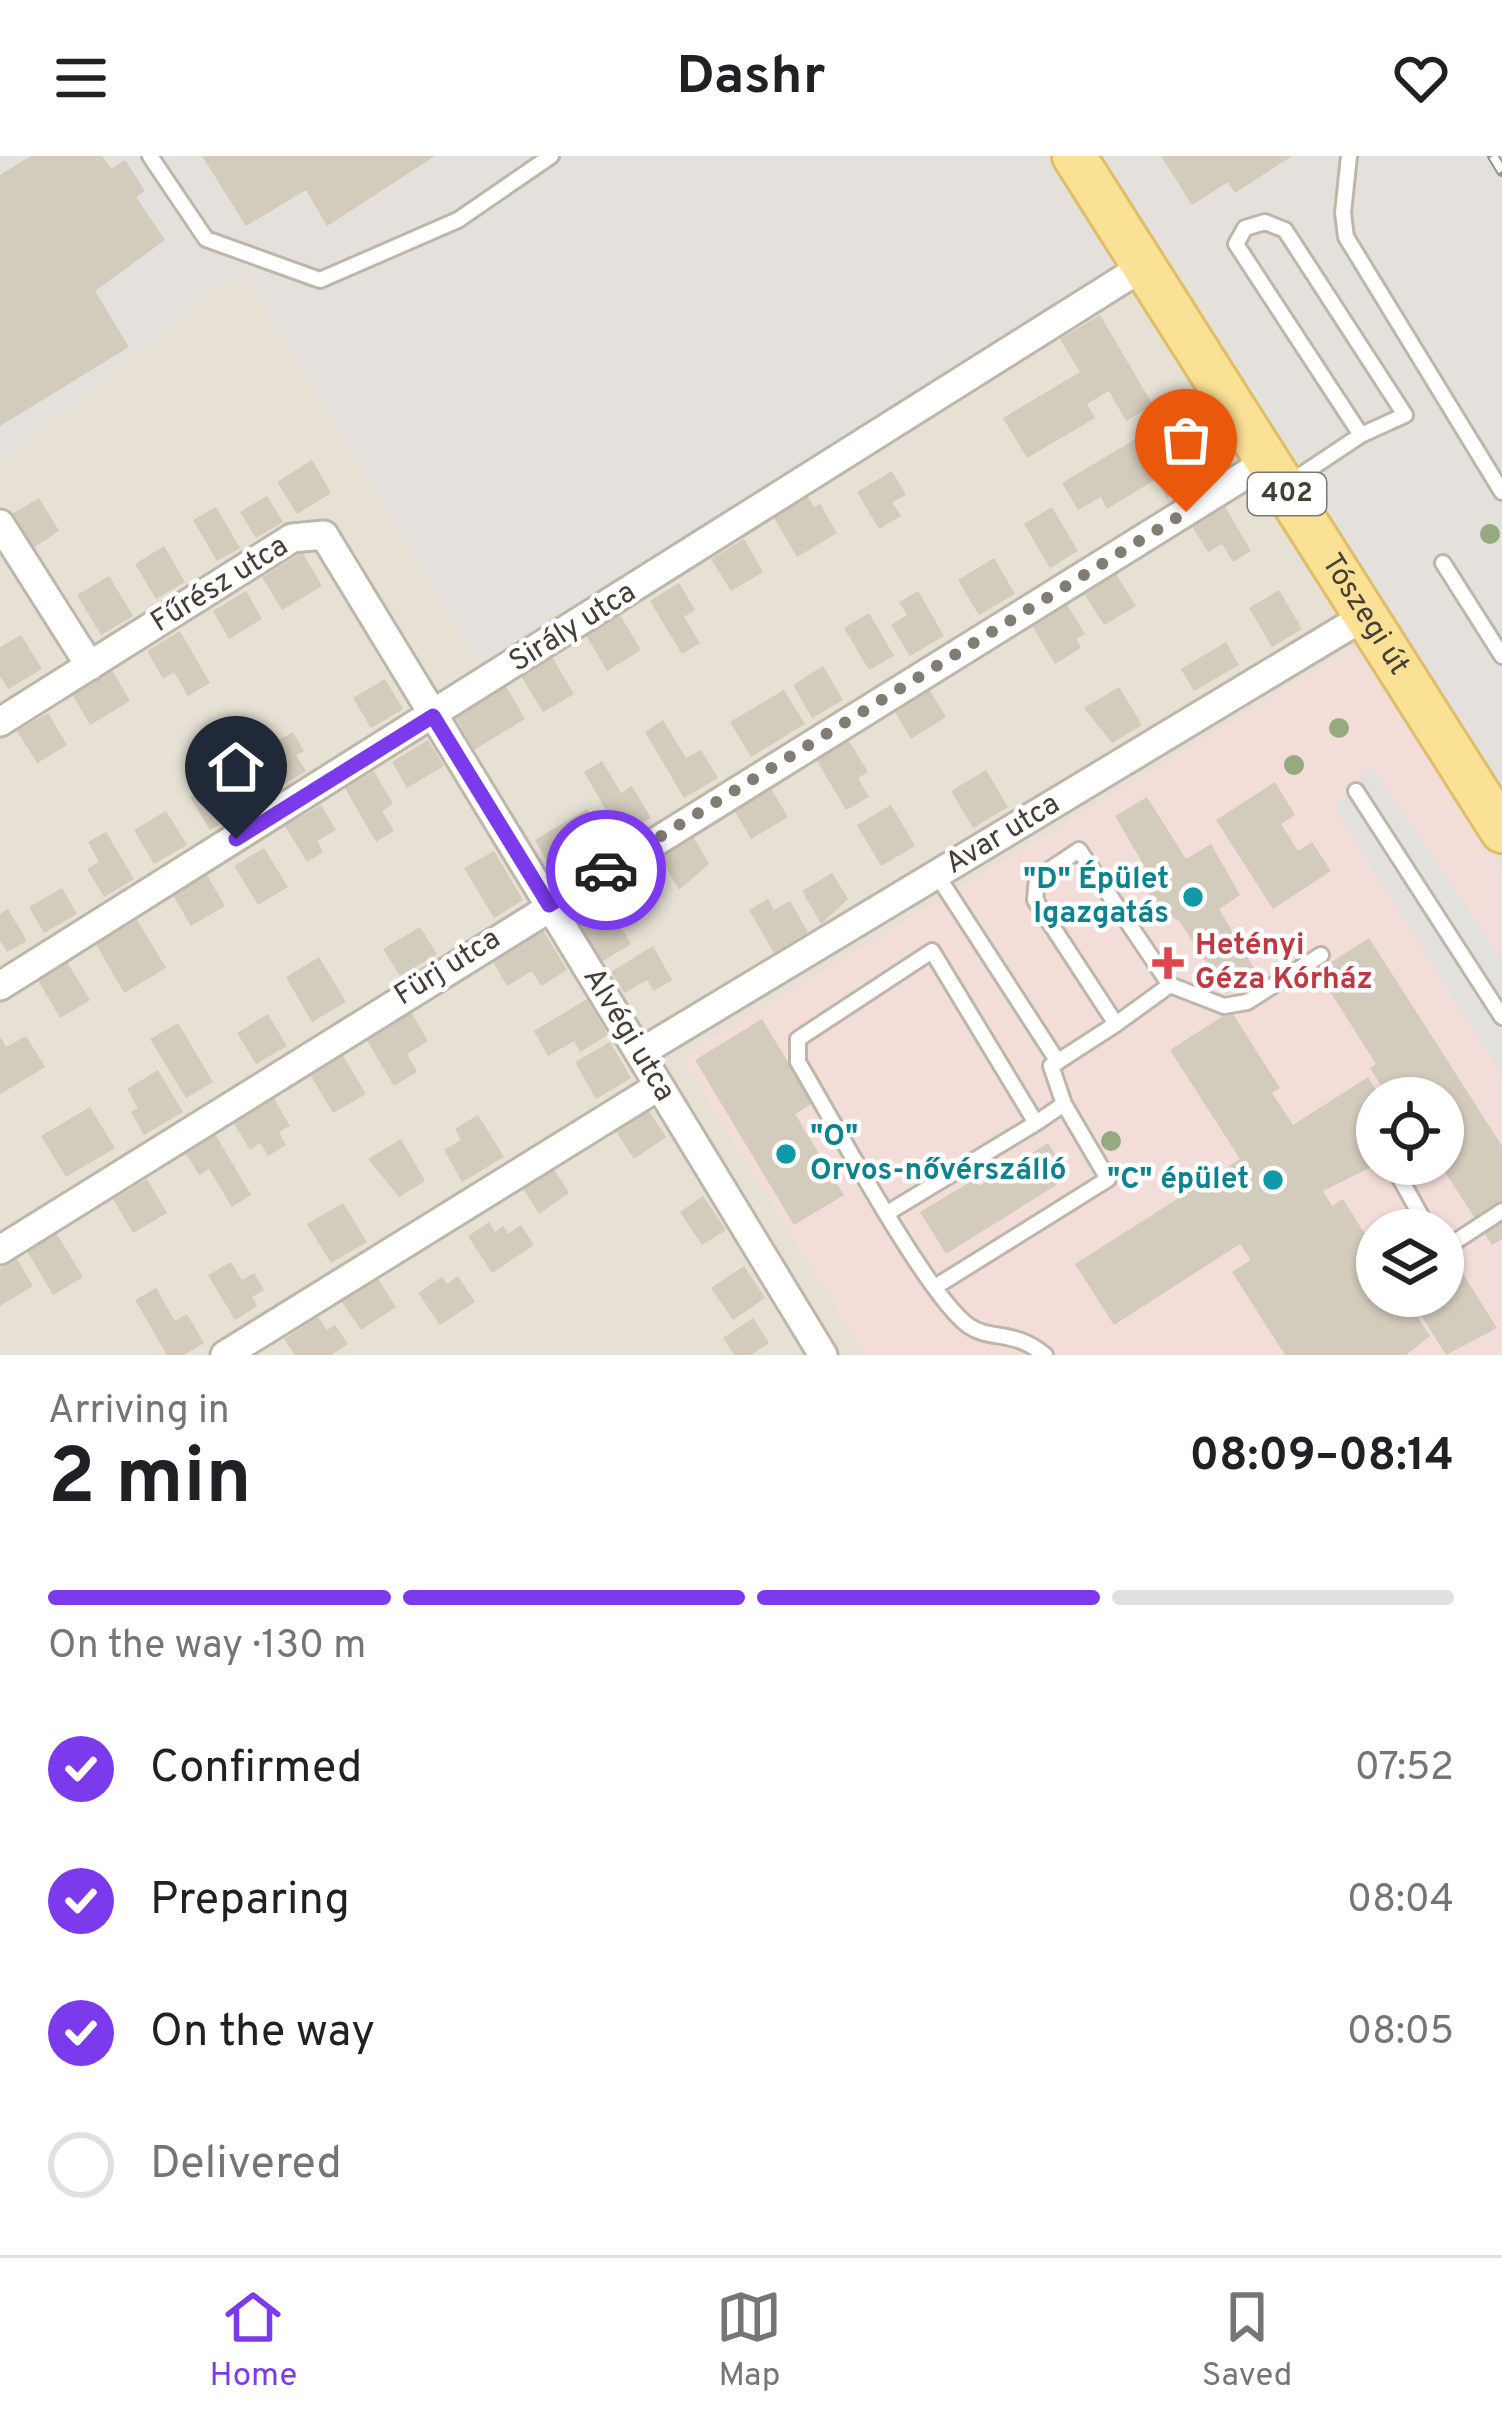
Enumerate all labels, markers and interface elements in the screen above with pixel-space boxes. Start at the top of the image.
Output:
text: Dashr [677,44,825,113]
icon: menu [48,45,114,111]
icon: heart [1388,45,1454,111]
pin [1135,389,1237,512]
icon: bag [1153,407,1219,473]
road number: 402 [1248,473,1326,515]
street label: Fűrész utca [145,528,295,642]
street label: Tószegi út [1313,547,1417,682]
street label: Sirály utca [503,575,643,681]
pin [185,716,287,839]
icon: home [203,734,269,800]
street label: Avar utca [939,786,1067,884]
courier [546,810,666,930]
icon: car [573,837,639,903]
place label: "D" Épület Igazgatás [1023,860,1169,933]
marker: "D" Épület Igazgatás [1180,884,1206,910]
street label: Fürj utca [388,921,508,1015]
place label: Hetényi Géza Kórház [1195,928,1373,999]
marker: Hetényi Géza Kórház [1152,947,1184,979]
street label: Alvégi utca [574,961,682,1109]
map controls [1356,1077,1464,1317]
button: locate [1356,1077,1464,1185]
place label: "O" Orvos-nővérszálló [810,1119,1066,1190]
marker: "O" Orvos-nővérszálló [773,1141,799,1167]
place label: "C" épület [1107,1162,1249,1199]
marker: "C" épület [1260,1167,1286,1193]
button: layers [1356,1209,1464,1317]
text: Arriving in [48,1388,230,1437]
text: 08:09–08:14 [1190,1429,1454,1486]
text: 2 min [48,1432,252,1531]
text: On the way · 130 m [48,1623,366,1672]
icon: check [48,1736,114,1802]
text: Confirmed [150,1741,362,1798]
text: 07:52 [1355,1745,1454,1794]
icon: check [48,1868,114,1934]
text: Preparing [150,1873,350,1930]
text: 08:04 [1347,1877,1454,1926]
icon: check [48,2000,114,2066]
text: On the way [150,2005,375,2062]
text: 08:05 [1347,2009,1454,2058]
text: Delivered [150,2137,342,2194]
tab: Home [210,2284,297,2398]
tab: Map [716,2284,782,2398]
tab: Saved [1202,2284,1292,2398]

